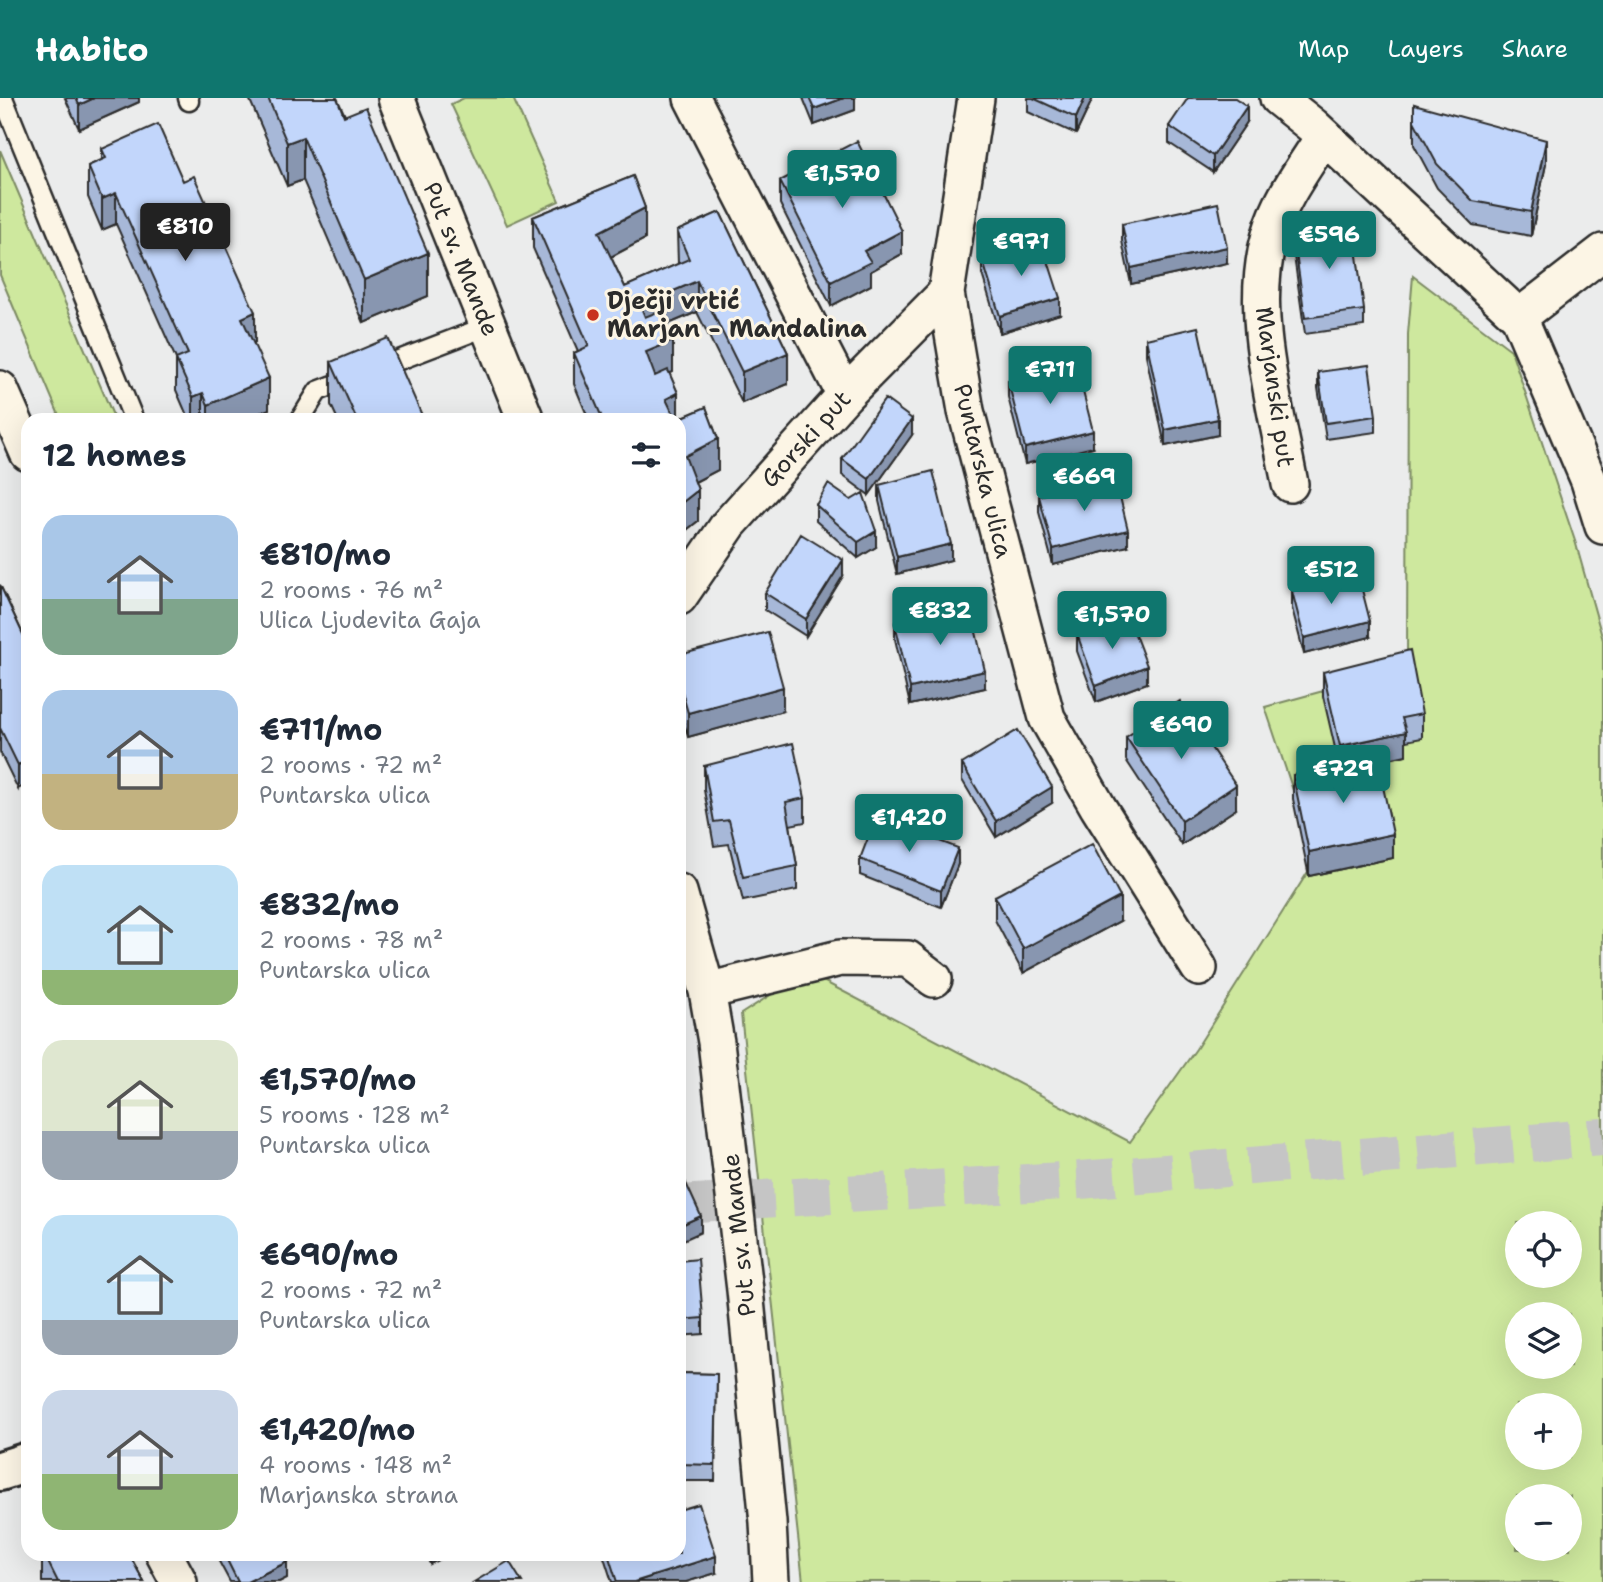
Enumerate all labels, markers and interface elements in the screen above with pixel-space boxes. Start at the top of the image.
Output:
text: Habito [35,27,149,72]
text: Map [1298,33,1349,65]
text: Layers [1387,33,1464,65]
text: Share [1502,33,1568,65]
pin: €1,570 [785,150,899,210]
text: €1,570 [803,158,881,188]
street label: Put sv. Mande [416,177,506,341]
pin: €810 [144,204,226,263]
text: €810 [156,211,214,241]
pin: €596 [1288,212,1370,271]
pin: €971 [980,218,1062,278]
text: €596 [1298,219,1360,249]
text: €971 [992,226,1050,256]
place label: Dječji vrtić Marjan - Mandalina [607,285,867,345]
street label: Marjanski put [1248,305,1302,469]
marker: Dječji vrtić Marjan - Mandalina [585,307,601,323]
pin: €711 [1009,346,1091,406]
text: €711 [1025,354,1075,384]
street label: Puntarska ulica [946,381,1020,562]
street label: Gorski put [754,384,858,494]
text: 12 homes [42,435,186,476]
icon: filters [627,436,665,474]
pin: €669 [1043,454,1125,513]
text: €669 [1052,461,1116,491]
text: €810/mo [259,534,391,575]
icon: home [98,543,182,627]
pin: €512 [1290,546,1372,606]
text: €512 [1303,554,1359,584]
text: 2 rooms · 76 m² [259,575,443,605]
pin: €832 [899,588,981,647]
pin: €1,570 [1055,592,1169,651]
text: €832 [908,595,972,625]
text: €1,570 [1073,599,1151,629]
text: Ulica Ljudevita Gaja [259,605,481,635]
pin: €690 [1140,702,1222,761]
text: €711/mo [259,709,383,750]
text: €690 [1149,709,1213,739]
icon: home [98,718,182,802]
pin: €729 [1302,746,1384,805]
text: 2 rooms · 72 m² [259,750,442,780]
text: €729 [1312,753,1374,783]
text: Puntarska ulica [259,780,430,810]
pin: €1,420 [852,794,966,854]
text: €1,420 [871,802,947,832]
text: €832/mo [259,884,400,925]
icon: home [98,893,182,977]
text: 2 rooms · 78 m² [259,925,443,955]
text: Puntarska ulica [259,955,430,985]
text: €1,570/mo [259,1059,417,1100]
icon: home [98,1068,182,1152]
text: 5 rooms · 128 m² [259,1100,450,1130]
text: Puntarska ulica [259,1130,430,1160]
street label: Put sv. Mande [715,1152,763,1318]
map controls [1505,1211,1582,1561]
button: locate [1505,1211,1582,1288]
text: €690/mo [259,1234,399,1275]
icon: home [98,1243,182,1327]
text: 2 rooms · 72 m² [259,1275,442,1305]
button: layers [1505,1302,1582,1379]
text: Puntarska ulica [259,1305,430,1335]
button: + [1505,1393,1582,1470]
text: €1,420/mo [259,1409,416,1450]
icon: home [98,1418,182,1502]
text: 4 rooms · 148 m² [259,1450,452,1480]
text: Marjanska strana [259,1480,458,1510]
button: − [1505,1484,1582,1561]

